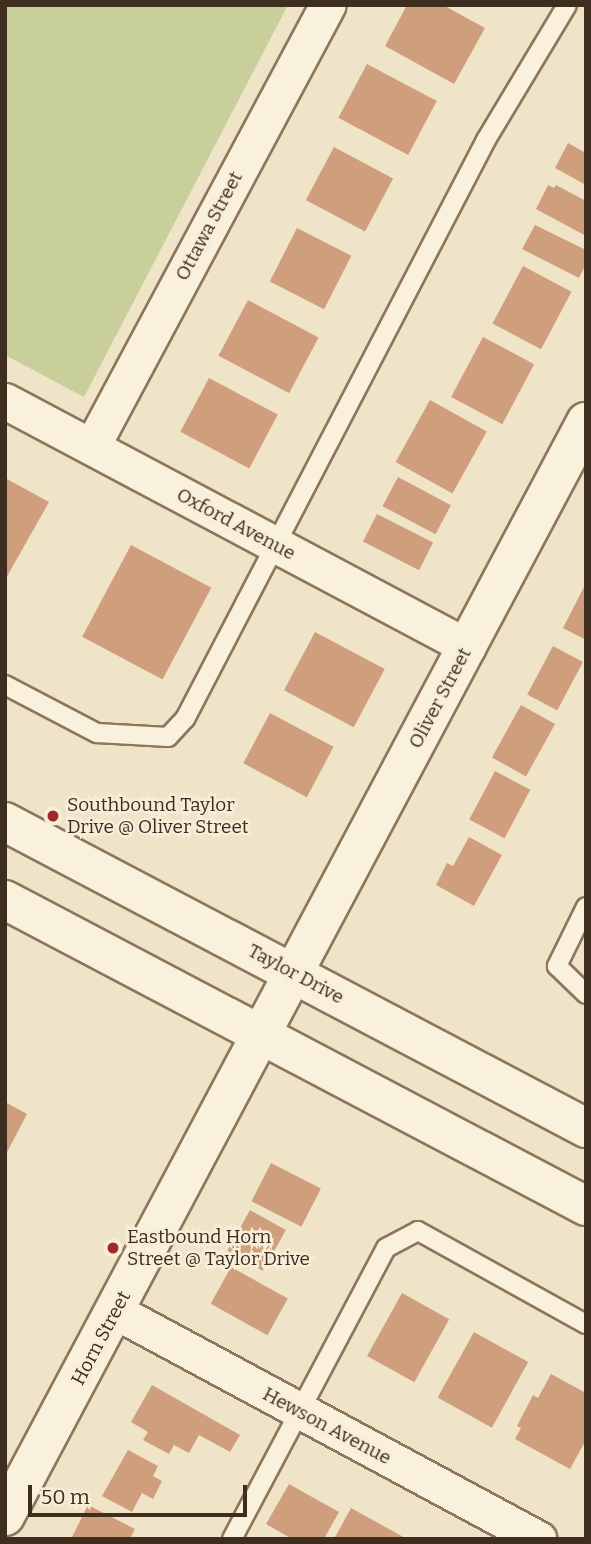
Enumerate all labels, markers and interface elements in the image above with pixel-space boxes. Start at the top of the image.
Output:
street label: Ottawa Street [171,168,247,284]
street label: Oxford Avenue [173,483,299,565]
street label: Oliver Street [404,644,476,752]
place label: Southbound Taylor Drive @ Oliver Street [67,794,249,838]
marker: Southbound Taylor Drive @ Oliver Street [45,808,61,824]
street label: Taylor Drive [244,939,348,1009]
place label: Eastbound Horn Street @ Taylor Drive [127,1226,310,1270]
marker: Eastbound Horn Street @ Taylor Drive [105,1240,121,1256]
street label: Horn Street [67,1287,135,1389]
street label: Hewson Avenue [259,1383,395,1469]
scale bar [32,1470,250,1514]
text: 50 m [41,1484,90,1510]

